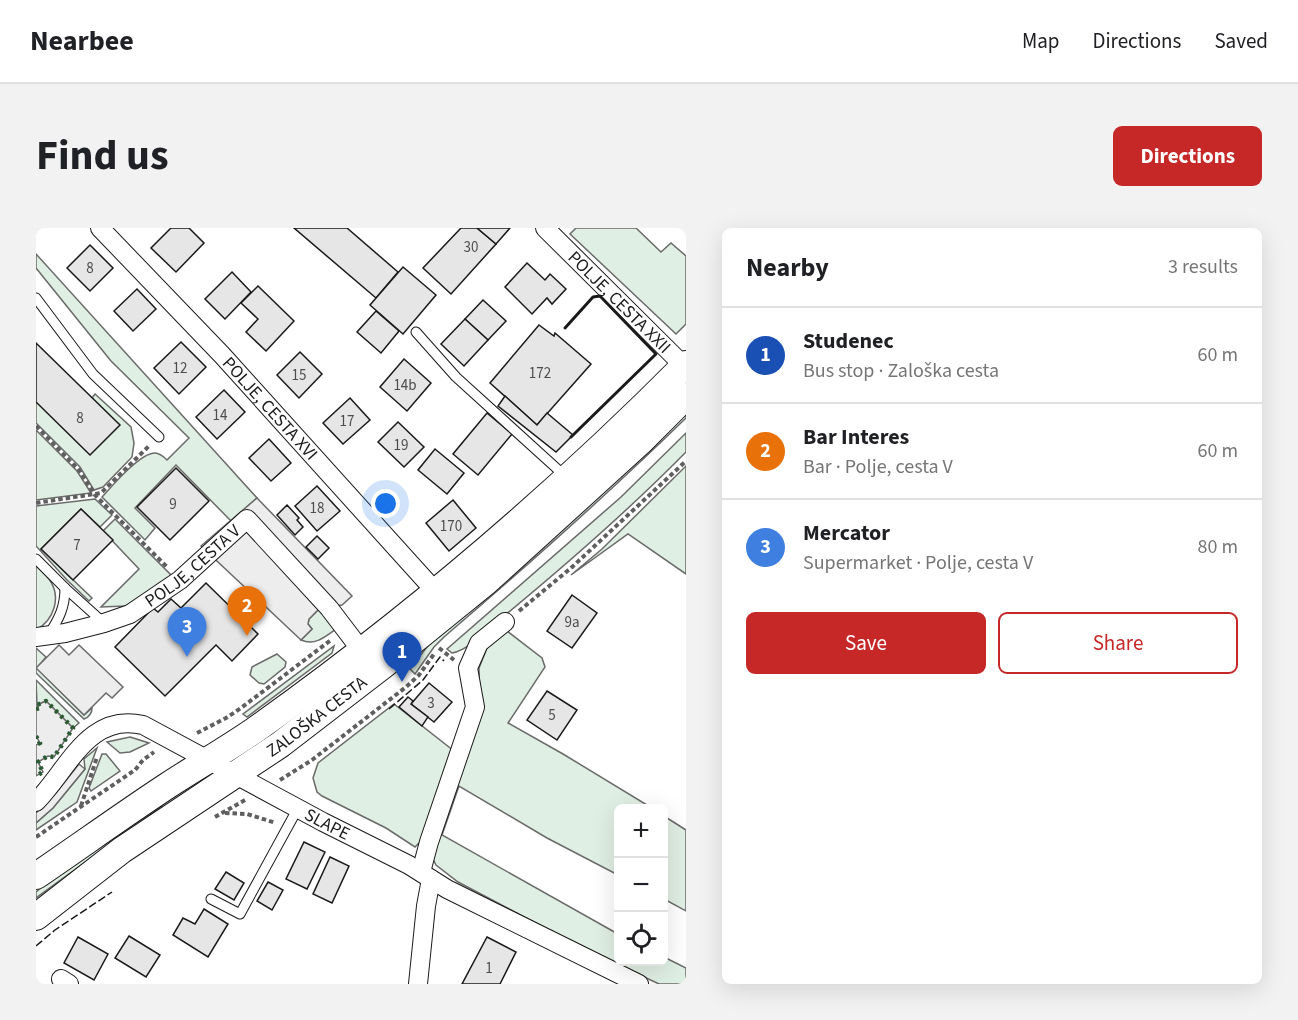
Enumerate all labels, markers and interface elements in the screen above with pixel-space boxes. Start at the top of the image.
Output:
text: Nearbee [30,21,134,61]
text: Map [1022,26,1060,56]
text: Directions [1093,26,1181,56]
text: Saved [1214,26,1268,56]
text: Find us [36,126,169,186]
button: Directions [1113,126,1262,186]
house number: 30 [464,237,478,258]
street label: POLJE, CESTA XXII [562,245,676,359]
text: Nearby [746,249,829,286]
text: 3 results [1168,253,1238,281]
house number: 8 [86,258,94,279]
text: Studenec [803,325,894,357]
text: 1 [760,341,771,369]
text: 60 m [1198,341,1238,369]
street label: POLJE, CESTA XVI [216,351,323,466]
text: Bus stop · Zaloška cesta [803,357,999,385]
house number: 12 [173,358,187,379]
house number: 172 [529,363,551,384]
house number: 15 [292,365,306,386]
house number: 14b [393,375,417,396]
house number: 14 [213,405,228,426]
house number: 8 [76,408,84,429]
house number: 17 [340,411,354,432]
text: Bar Interes [803,421,909,453]
house number: 19 [394,435,408,456]
text: 2 [760,437,771,465]
text: 60 m [1198,437,1238,465]
text: Bar · Polje, cesta V [803,453,953,481]
your location [371,489,400,518]
house number: 9 [169,494,177,515]
house number: 18 [310,498,324,519]
house number: 170 [440,516,462,537]
text: Mercator [803,517,890,549]
street label: POLJE, CESTA V [140,519,246,613]
text: 3 [760,533,771,561]
text: 80 m [1198,533,1238,561]
house number: 7 [73,535,81,556]
text: Supermarket · Polje, cesta V [803,549,1033,577]
pin: 2 [228,586,266,636]
pin: 3 [168,608,206,657]
house number: 9a [564,612,580,633]
button: Save [746,612,986,674]
button: Share [998,612,1238,674]
pin: 1 [382,632,422,682]
street label: ZALOŠKA CESTA [262,670,372,763]
house number: 3 [427,693,435,714]
house number: 5 [548,705,556,726]
street label: SLAPE [300,802,354,847]
map controls [614,804,668,966]
button: + [614,804,668,858]
button: − [614,858,668,912]
button: locate [614,912,668,966]
house number: 1 [485,958,493,979]

